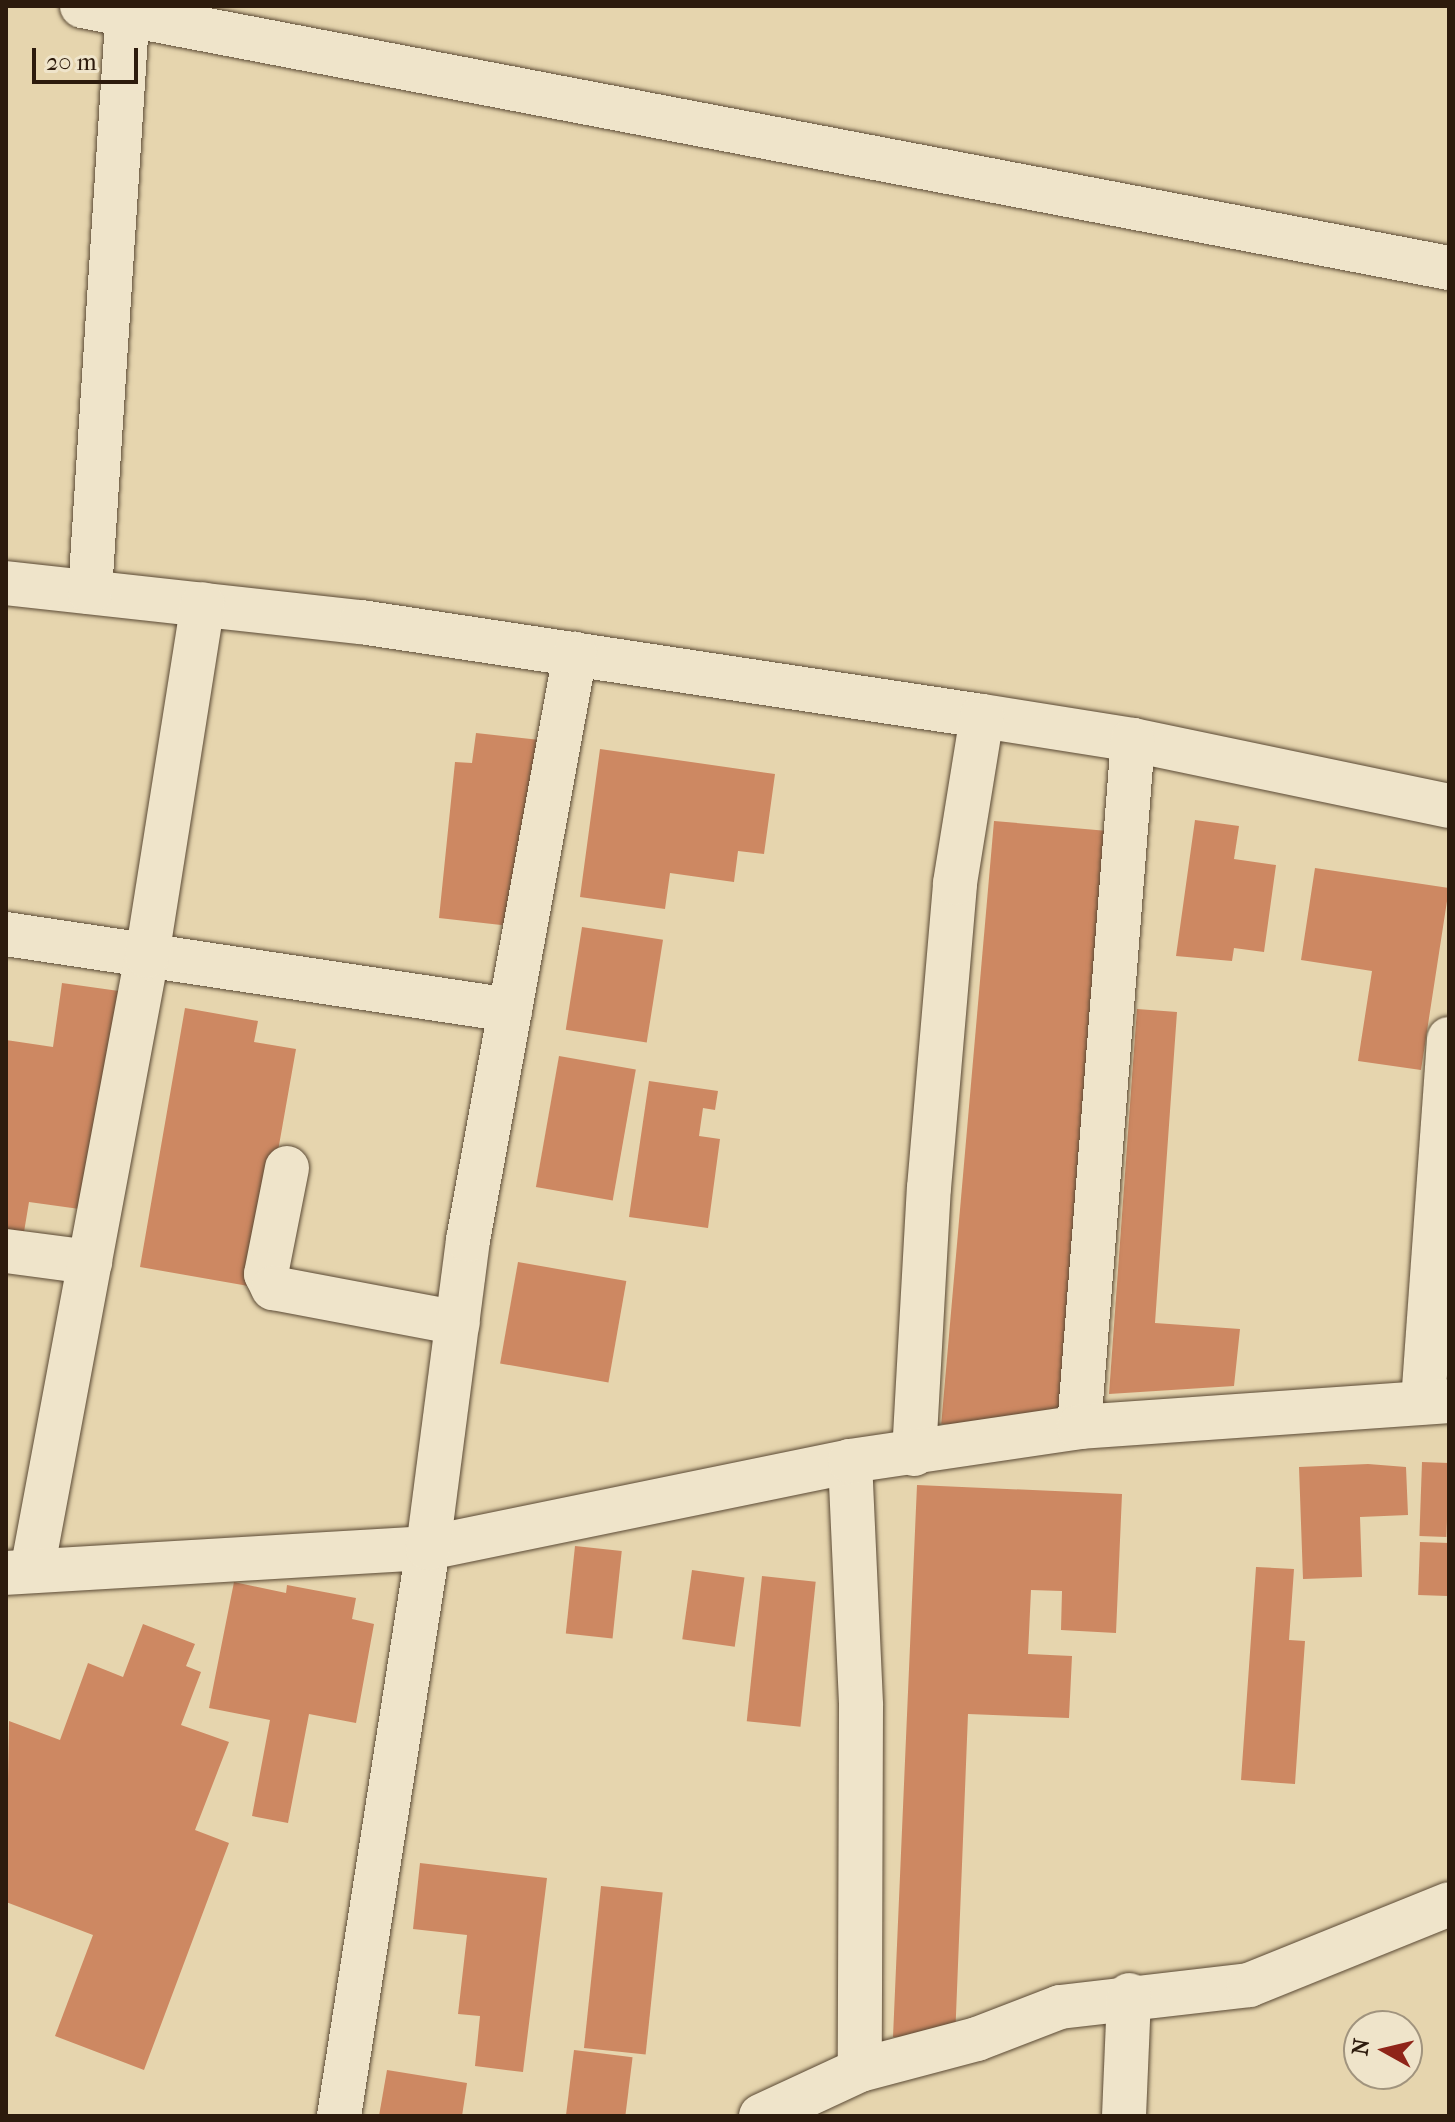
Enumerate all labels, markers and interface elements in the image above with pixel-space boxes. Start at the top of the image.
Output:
scale bar [36,32,142,82]
text: 20 m [46,48,97,76]
north arrow [1343,2010,1423,2090]
text: N [1347,2037,1375,2057]

